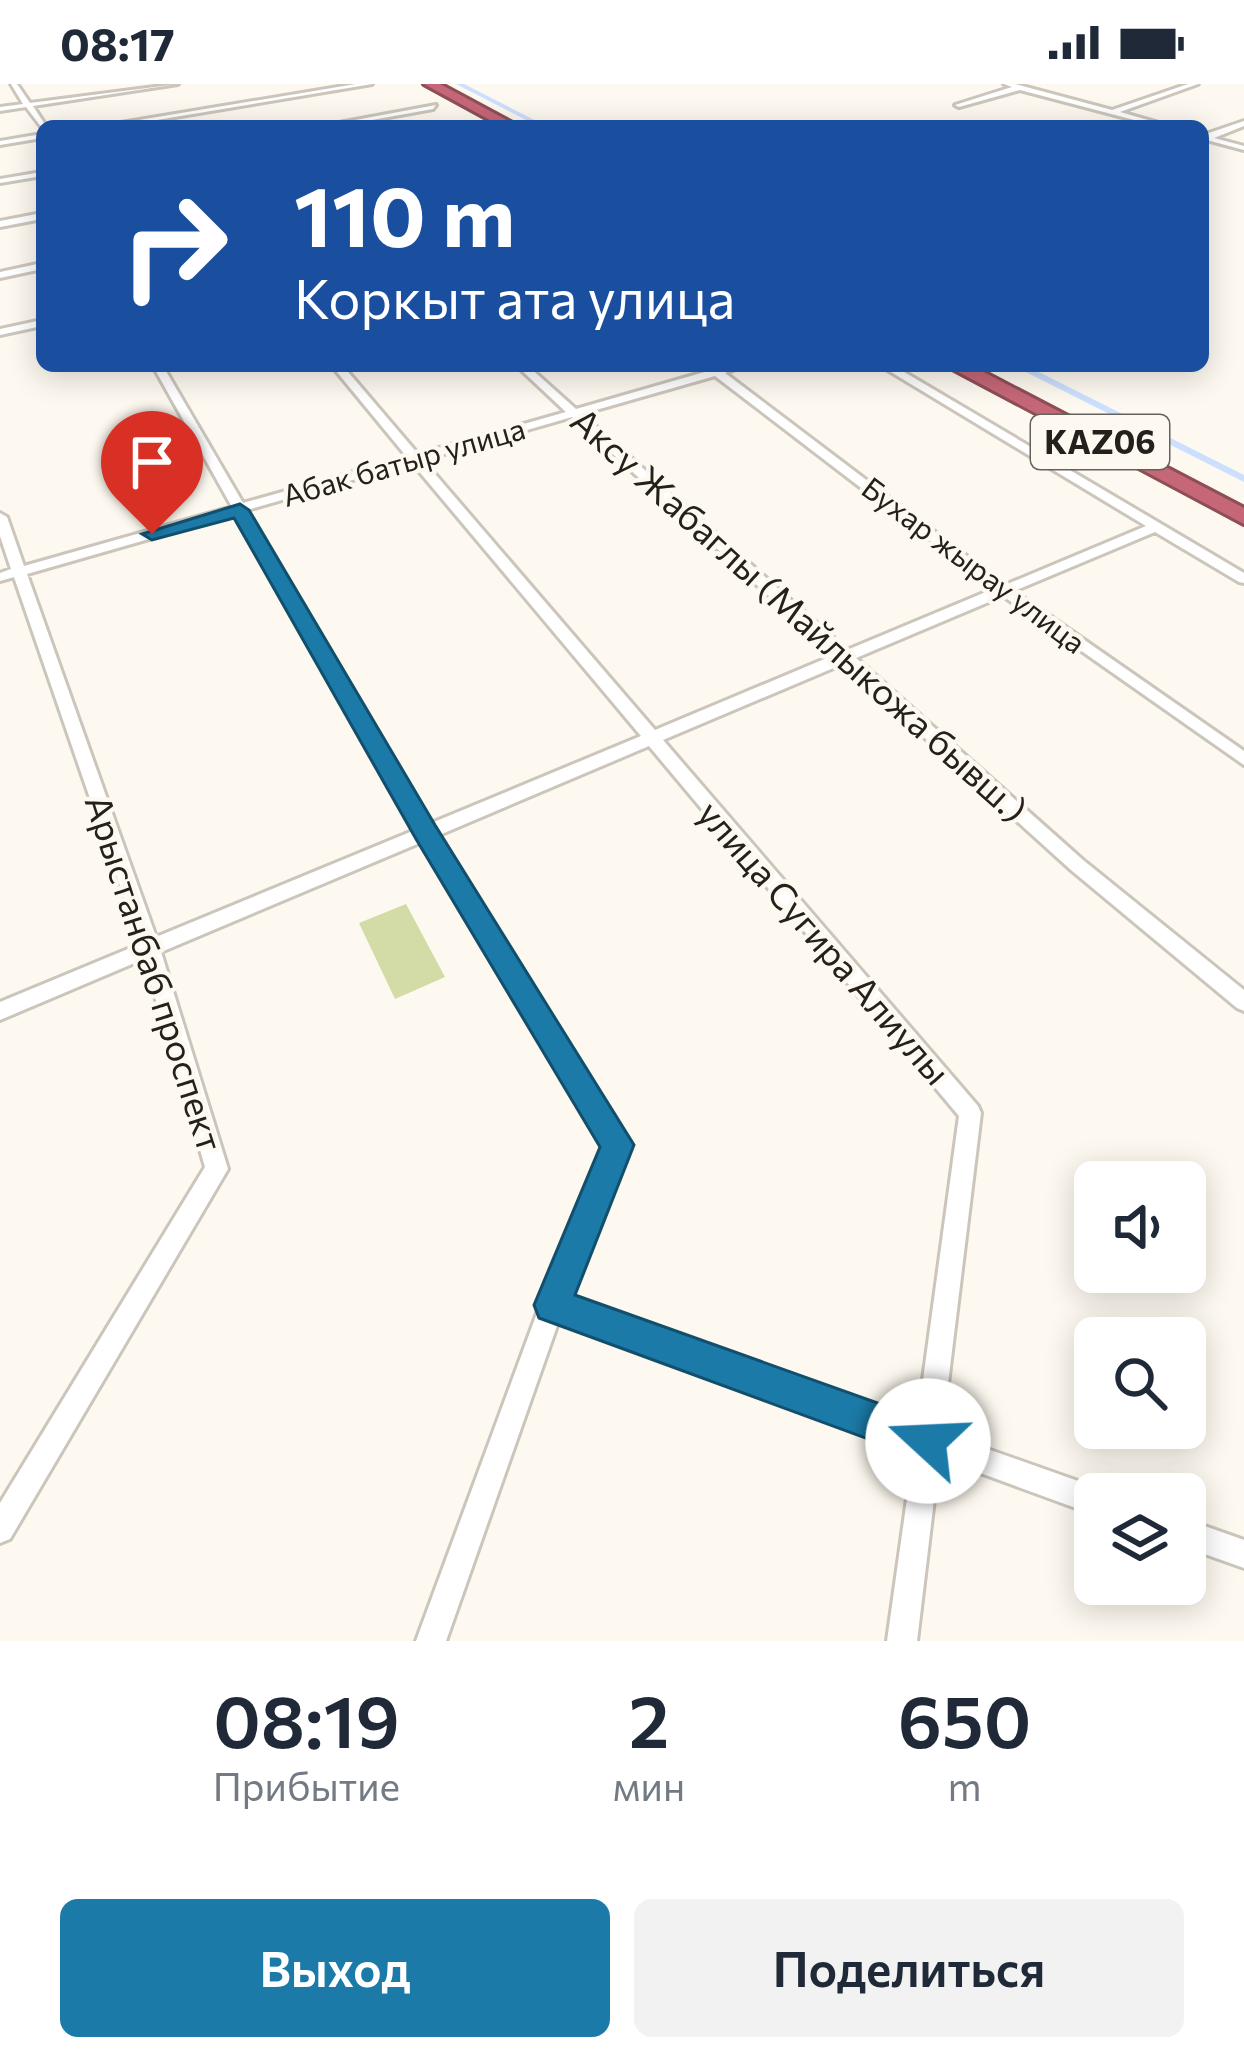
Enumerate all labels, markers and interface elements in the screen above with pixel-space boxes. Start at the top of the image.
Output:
text: 08:17 [60,15,175,70]
text: 110 m [294,162,515,264]
icon: right [96,168,252,324]
text: Коркыт ата улица [294,264,735,330]
street label: Аксу Жабаглы (Майлыкожа бывш.) [563,397,1037,830]
street label: Абак батыр улица [278,408,529,513]
pin [101,411,203,534]
road number: KАZ06 [1031,415,1169,469]
icon: arrive [119,429,185,495]
street label: Бухар жырау улица [856,468,1093,660]
street label: Арыстанбаб проспект [78,789,234,1156]
street label: улица Сугира Алиулы [690,791,961,1093]
map controls [1074,1161,1206,1605]
button: sound [1074,1161,1206,1293]
button: search [1074,1317,1206,1449]
position arrow [865,1378,991,1504]
button: layers [1074,1473,1206,1605]
text: 08:19 [213,1675,400,1763]
text: 2 [629,1675,669,1763]
text: 650 [898,1675,1031,1763]
text: Прибытие [213,1761,400,1809]
text: мин [613,1761,685,1809]
text: m [948,1761,982,1809]
button: Выход [60,1899,610,2037]
button: Поделиться [634,1899,1184,2037]

